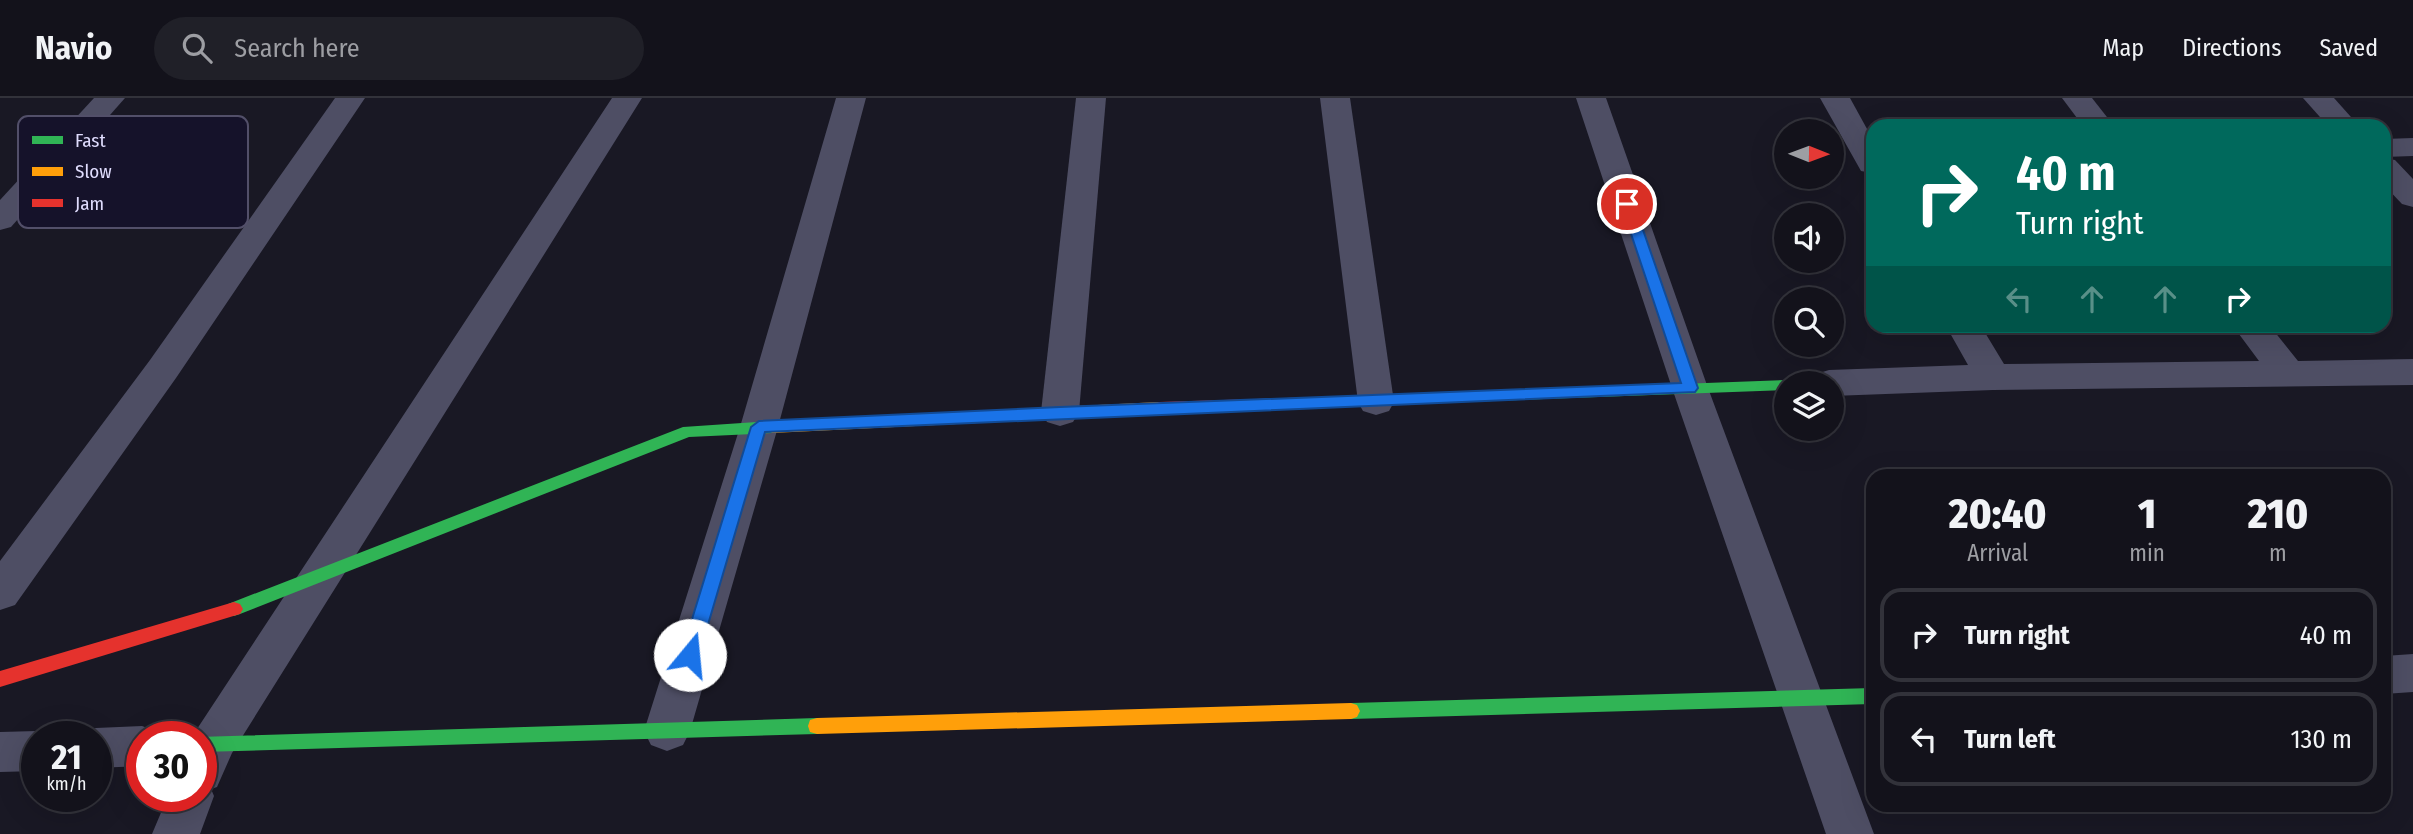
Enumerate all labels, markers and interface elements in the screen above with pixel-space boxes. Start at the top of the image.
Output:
search box [154,17,644,80]
text: Navio [35,28,112,68]
icon: search [178,29,216,67]
text: Search here [234,33,360,64]
text: Map [2103,34,2144,62]
text: Directions [2182,34,2281,62]
text: Saved [2319,34,2378,62]
legend [18,116,248,228]
north arrow [1774,119,1844,189]
map controls [1774,119,1844,441]
text: Fast [75,129,106,152]
text: 40 m [2016,144,2116,203]
icon: right [1901,147,1992,238]
text: Slow [75,160,112,183]
pin [1597,174,1657,234]
icon: arrive [1608,185,1646,223]
text: Jam [75,192,104,215]
button: sound [1774,203,1844,273]
text: Turn right [2016,204,2143,242]
icon: left [2000,280,2038,318]
icon: ahead [2073,280,2111,318]
icon: ahead [2146,280,2184,318]
icon: right [2219,280,2257,318]
button: search [1774,287,1844,357]
button: layers [1774,371,1844,441]
text: 20:40 [1949,489,2047,539]
text: 1 [2138,489,2156,539]
text: 210 [2248,489,2308,539]
text: Arrival [1967,539,2028,567]
text: min [2129,539,2165,567]
text: m [2269,539,2287,567]
icon: right [1905,616,1943,654]
position arrow [653,618,727,692]
text: Turn right [1964,620,2070,651]
text: 40 m [2300,620,2352,651]
icon: left [1905,720,1943,758]
speed limit sign: 30 [126,721,217,812]
text: Turn left [1964,724,2056,755]
text: 130 m [2290,724,2352,755]
text: 21 [51,736,82,778]
text: km/h [46,773,87,795]

